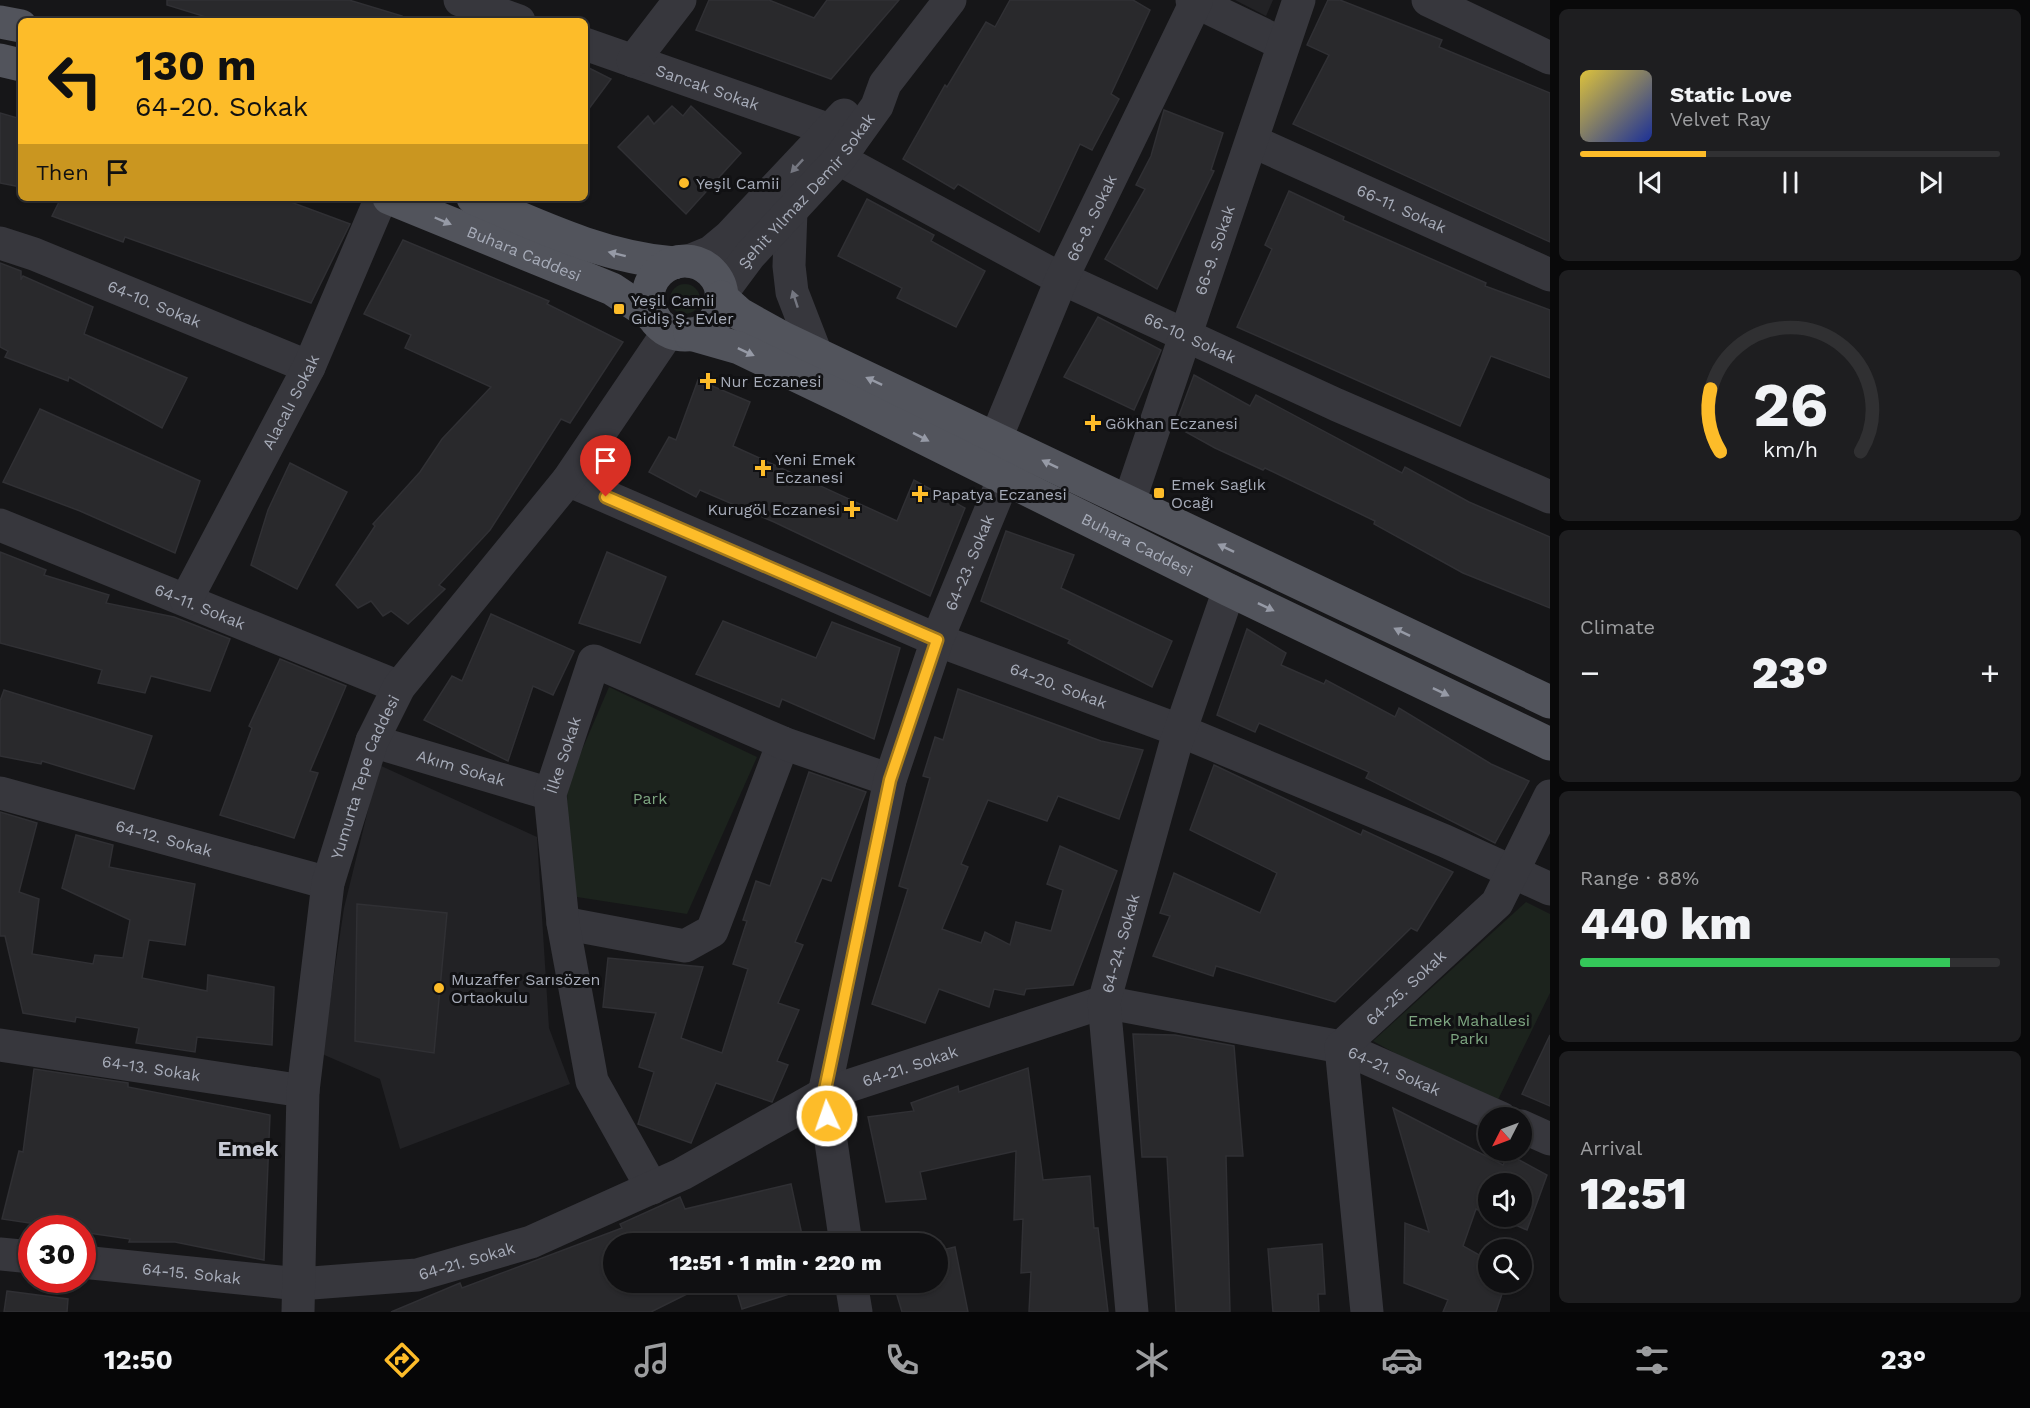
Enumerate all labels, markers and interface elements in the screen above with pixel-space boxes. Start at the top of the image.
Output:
text: 130 m [135,41,257,90]
icon: left [36,42,114,120]
street label: Sancak Sokak [653,61,762,114]
text: Static Love [1670,82,1792,107]
text: 64-20. Sokak [135,91,308,123]
text: Velvet Ray [1670,107,1771,131]
street label: Şehit Yılmaz Demir Sokak [734,110,879,273]
icon: arrive [101,156,134,189]
one-way arrow [790,158,804,173]
text: Then [36,160,89,185]
icon: previous [1634,166,1667,199]
icon: pause [1774,166,1807,199]
icon: next [1914,166,1947,199]
street label: 66-8. Sokak [1063,172,1121,265]
place label: Yeşil Camii [696,174,780,193]
marker: Yeşil Camii [677,176,691,190]
street label: 66-11. Sokak [1354,180,1449,237]
street label: 66-9. Sokak [1191,203,1239,298]
one-way arrow [435,216,453,226]
street label: Buhara Caddesi [464,222,584,285]
one-way arrow [607,249,626,259]
street label: 64-10. Sokak [105,276,204,332]
one-way arrow [790,290,799,308]
place label: Yeşil Camii Gidiş Ş. Evler [631,291,734,328]
marker: Yeşil Camii Gidiş Ş. Evler [612,302,626,316]
street label: 66-10. Sokak [1141,308,1239,367]
one-way arrow [738,347,755,356]
street label: Alacalı Sokak [258,352,323,453]
text: 26 [1752,369,1828,442]
place label: Nur Eczanesi [720,372,821,391]
marker: Nur Eczanesi [701,374,715,388]
one-way arrow [864,376,882,386]
place label: Gökhan Eczanesi [1105,414,1238,433]
marker: Gökhan Eczanesi [1086,416,1100,430]
one-way arrow [913,432,930,442]
pin [580,435,631,497]
text: km/h [1762,438,1818,463]
icon: arrive [589,444,622,477]
place label: Yeni Emek Eczanesi [775,450,856,487]
one-way arrow [1042,459,1059,468]
marker: Yeni Emek Eczanesi [756,461,770,475]
place label: Emek Saglık Ocağı [1171,475,1266,512]
place label: Papatya Eczanesi [932,485,1067,504]
marker: Emek Saglık Ocağı [1152,486,1166,500]
marker: Papatya Eczanesi [913,487,927,501]
place label: Kurugöl Eczanesi [707,500,840,519]
marker: Kurugöl Eczanesi [845,502,859,516]
street label: Buhara Caddesi [1078,509,1196,580]
street label: 64-23. Sokak [941,512,998,614]
one-way arrow [1218,544,1235,553]
street label: 64-11. Sokak [152,580,248,634]
one-way arrow [1257,603,1274,612]
text: Climate [1580,615,1655,639]
one-way arrow [1394,628,1411,637]
text: 23° [1752,646,1828,699]
text: − [1580,653,1600,692]
text: + [1980,653,2000,692]
street label: 64-20. Sokak [1007,659,1110,713]
one-way arrow [1433,687,1450,696]
street label: Yumurta Tepe Caddesi [327,692,404,862]
street label: İlke Sokak [542,714,585,796]
street label: Akım Sokak [414,746,508,790]
park label: Park [633,789,667,808]
street label: 64-12. Sokak [113,816,214,861]
text: Range · 88% [1580,866,1699,890]
street label: 64-24. Sokak [1098,892,1144,995]
text: 440 km [1580,897,1752,950]
street label: 64-25. Sokak [1362,946,1450,1030]
place label: Muzaffer Sarısözen Ortaokulu [451,970,601,1007]
marker: Muzaffer Sarısözen Ortaokulu [432,981,446,995]
park label: Emek Mahallesi Parkı [1408,1011,1530,1048]
street label: 64-21. Sokak [860,1042,960,1091]
street label: 64-21. Sokak [1345,1042,1443,1100]
street label: 64-13. Sokak [101,1052,202,1085]
position arrow [795,1084,859,1148]
north arrow [1478,1107,1532,1161]
map controls [1478,1107,1532,1293]
district label: Emek [217,1136,279,1161]
text: Arrival [1580,1136,1642,1160]
text: 12:51 [1580,1167,1687,1220]
button: sound [1478,1173,1532,1227]
speed limit sign: 30 [18,1215,96,1293]
street label: 64-21. Sokak [416,1238,517,1284]
button: search [1478,1239,1532,1293]
text: 12:51 · 1 min · 220 m [669,1250,882,1275]
street label: 64-15. Sokak [141,1259,242,1288]
icon: directions [381,1339,423,1381]
icon: music [631,1339,673,1381]
icon: phone [881,1339,923,1381]
icon: climate [1131,1339,1173,1381]
icon: car [1381,1339,1423,1381]
icon: filters [1631,1339,1673,1381]
text: 12:50 [104,1344,173,1376]
text: 23° [1881,1344,1926,1376]

